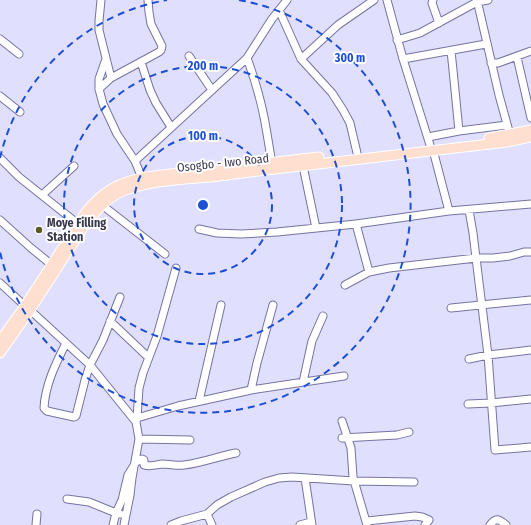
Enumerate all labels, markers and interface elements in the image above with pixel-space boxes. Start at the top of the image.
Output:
text: 300 m [334,51,365,65]
text: 200 m [187,59,218,73]
text: 100 m [188,129,218,143]
street label: Osogbo - Iwo Road [176,151,270,175]
centre of rings [196,198,210,212]
place label: Moye Filling Station [47,216,106,244]
marker: Moye Filling Station [34,225,44,235]

